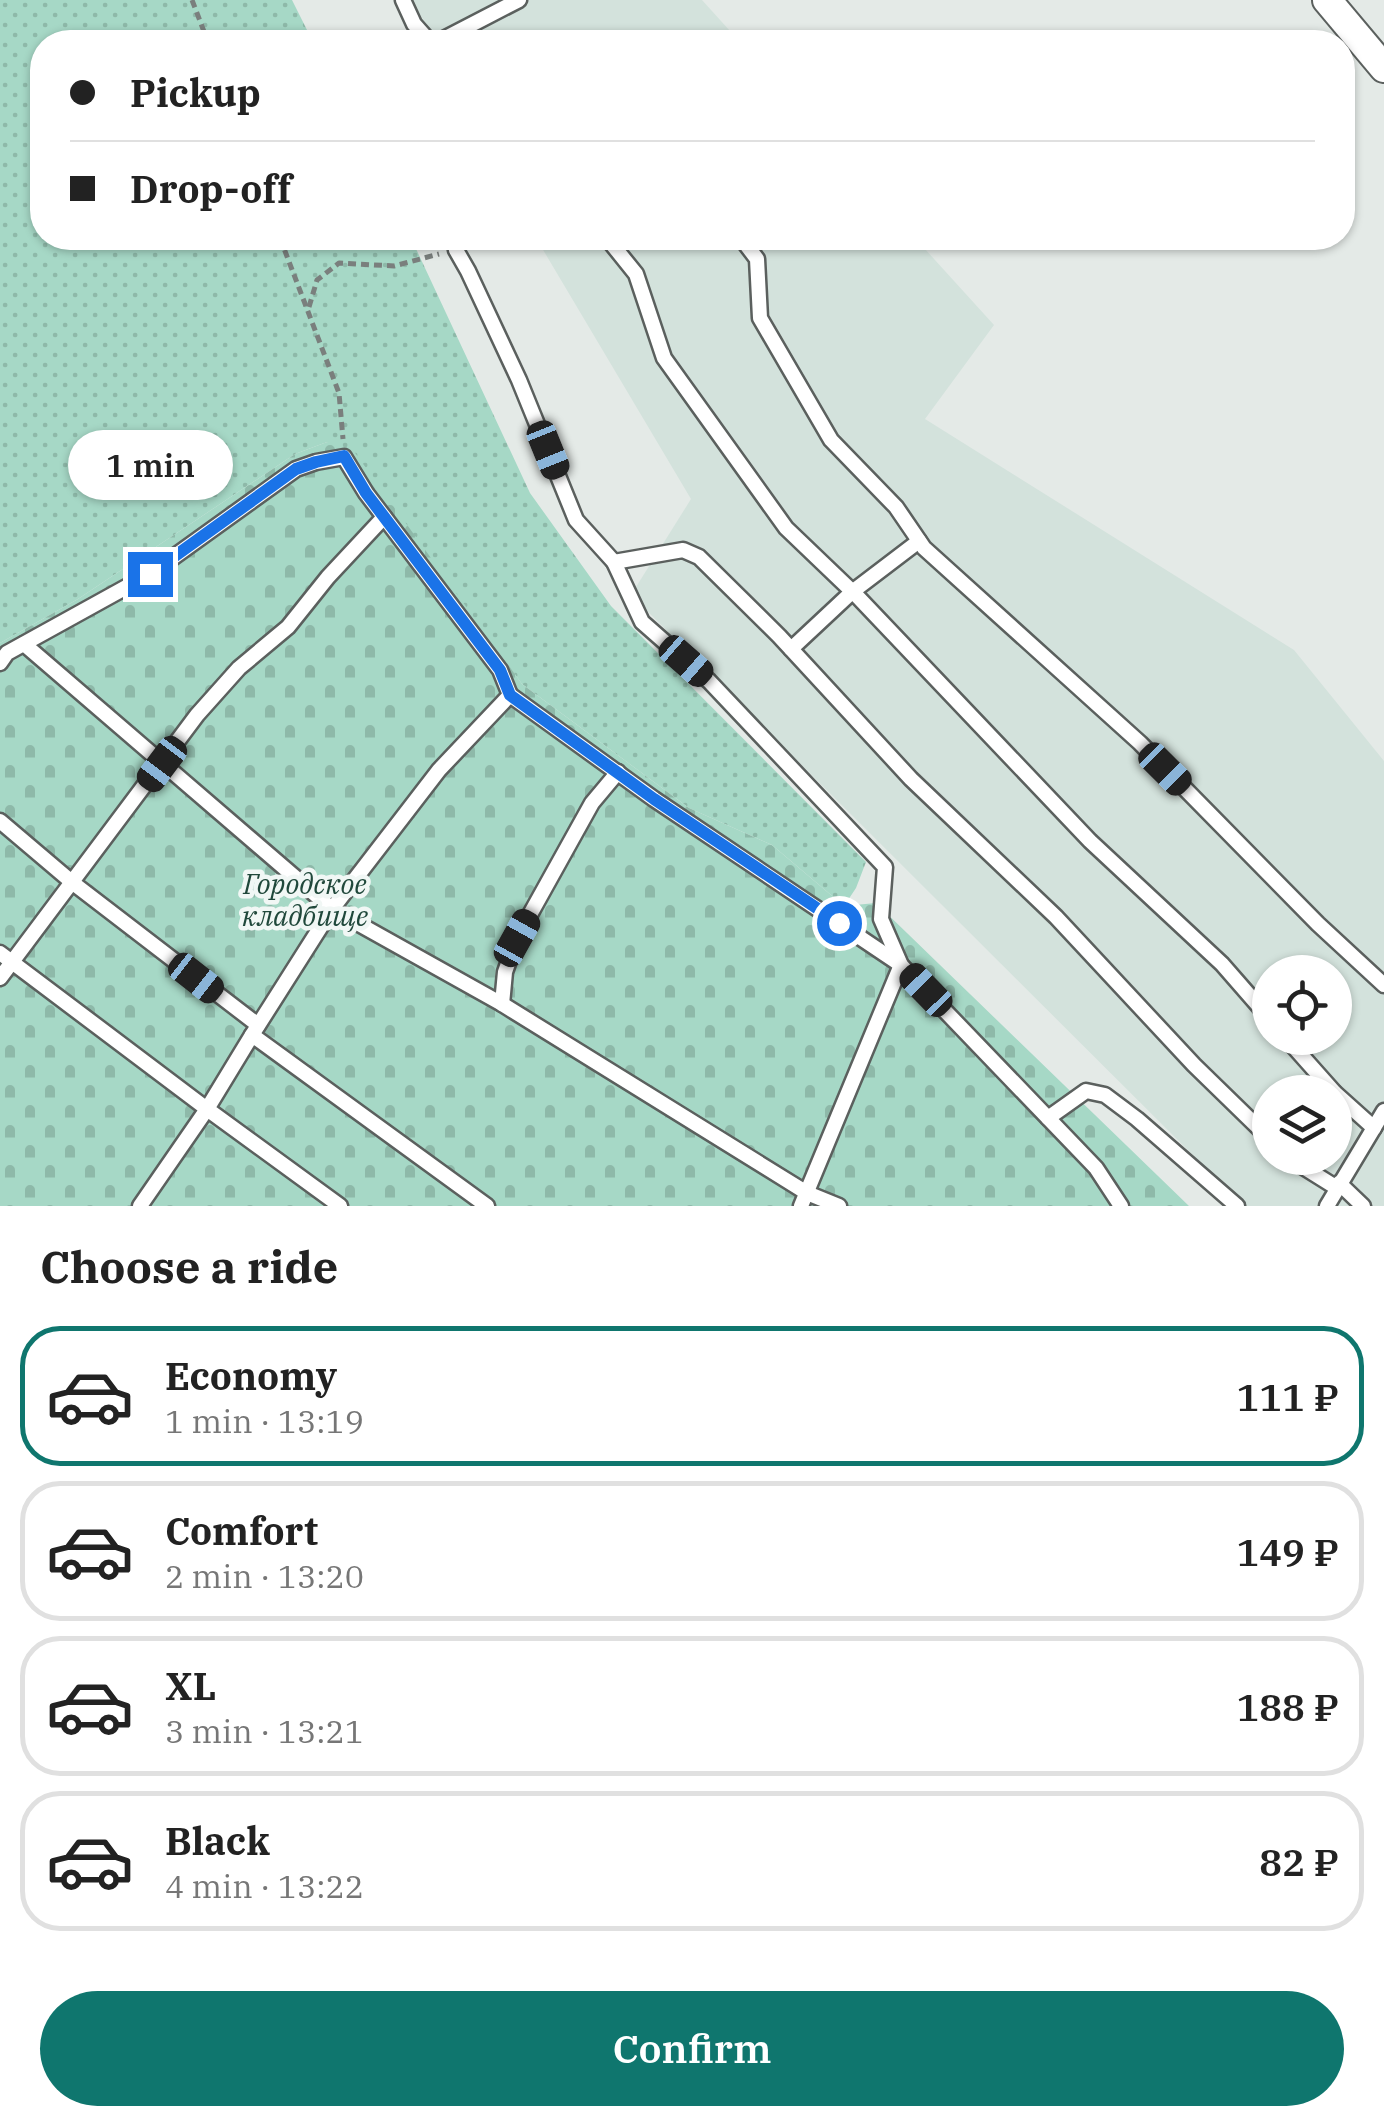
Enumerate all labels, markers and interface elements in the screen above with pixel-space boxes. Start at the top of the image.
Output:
text: Pickup [130,68,261,117]
text: Drop-off [130,164,292,213]
car [523,417,573,483]
callout: 1 min [68,429,232,499]
text: 1 min [106,444,195,486]
route end [128,552,173,597]
car [654,630,718,692]
car [132,731,192,797]
car [1133,737,1197,801]
park label: Городское кладбище [242,865,369,934]
route start [817,901,862,946]
car [489,904,545,972]
car [163,948,229,1008]
map controls [1252,955,1352,1175]
button: locate [1252,955,1352,1055]
car [894,958,958,1022]
button: layers [1252,1075,1352,1175]
text: Choose a ride [40,1237,338,1295]
icon: car [45,1351,135,1441]
text: Economy [165,1351,337,1400]
text: 111 ₽ [1237,1372,1339,1421]
text: 1 min · 13:19 [165,1400,364,1442]
icon: car [45,1506,135,1596]
text: Comfort [165,1506,318,1555]
text: 149 ₽ [1237,1527,1339,1576]
text: 2 min · 13:20 [165,1555,364,1597]
icon: car [45,1661,135,1751]
text: XL [165,1661,216,1710]
text: 188 ₽ [1237,1682,1339,1731]
text: 3 min · 13:21 [165,1710,364,1752]
icon: car [45,1816,135,1906]
text: Black [165,1816,270,1865]
text: 82 ₽ [1259,1837,1339,1886]
text: 4 min · 13:22 [165,1865,364,1907]
button: Confirm [40,1991,1344,2106]

